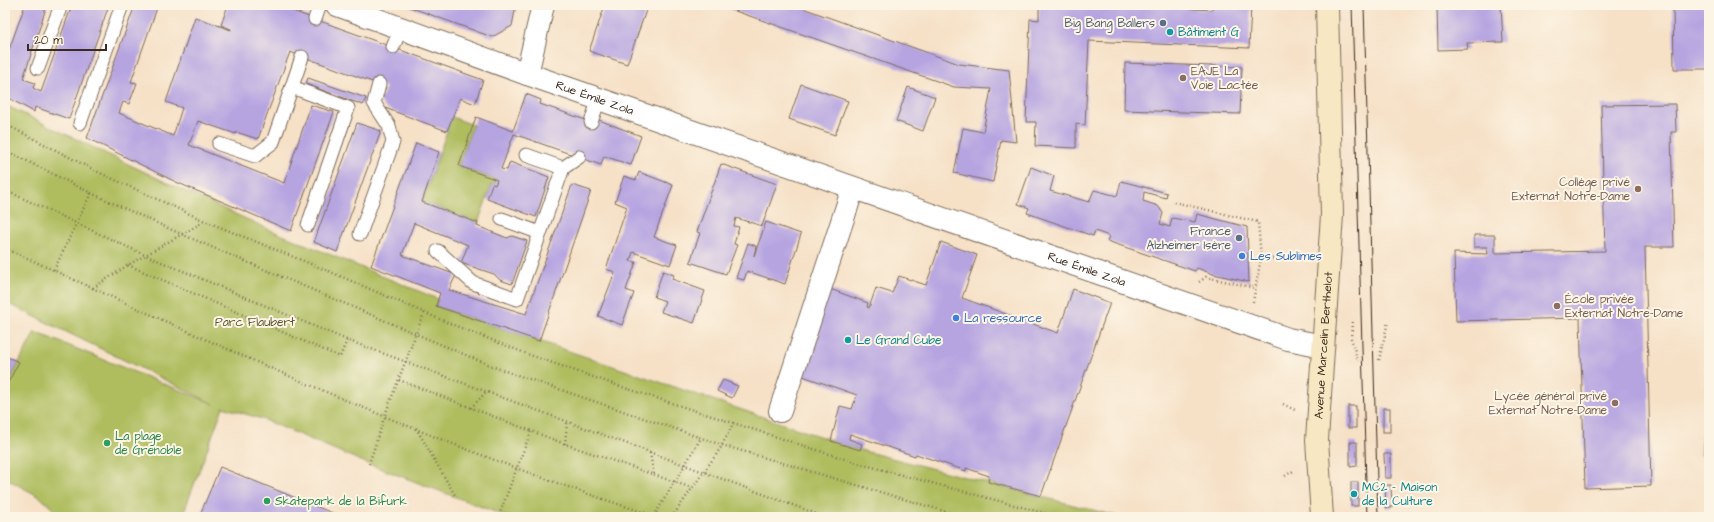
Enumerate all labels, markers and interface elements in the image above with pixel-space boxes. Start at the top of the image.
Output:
place label: Big Bang Ballers [1064,15,1155,33]
marker: Big Bang Ballers [1158,18,1168,28]
place label: Bâtiment G [1178,24,1240,41]
scale bar [28,26,106,52]
marker: Bâtiment G [1165,27,1175,37]
text: 20 m [34,32,63,49]
place label: EAJE La Voie Lactée [1191,63,1259,94]
marker: EAJE La Voie Lactée [1178,73,1188,83]
street label: Rue Émile Zola [554,76,636,119]
place label: Collège privé Externat Notre-Dame [1512,174,1631,205]
marker: Collège privé Externat Notre-Dame [1633,184,1643,194]
place label: France Alzheimer Isère [1147,223,1232,254]
marker: France Alzheimer Isère [1234,233,1244,243]
street label: Rue Émile Zola [1046,248,1128,290]
place label: Les Sublimes [1250,248,1322,265]
marker: Les Sublimes [1237,251,1247,261]
street label: Avenue Marcelin Berthelot [1310,271,1337,420]
place label: École privée Externat Notre-Dame [1565,291,1684,322]
marker: École privée Externat Notre-Dame [1552,301,1562,311]
place label: La ressource [964,310,1042,327]
marker: La ressource [951,313,961,323]
park label: Parc Flaubert [215,314,295,331]
place label: Le Grand Cube [856,332,942,349]
marker: Le Grand Cube [843,335,853,345]
place label: Lycée général privé Externat Notre-Dame [1489,388,1608,419]
marker: Lycée général privé Externat Notre-Dame [1610,398,1620,408]
place label: La plage de Grenoble [115,428,182,459]
marker: La plage de Grenoble [102,438,112,448]
place label: MC2 - Maison de la Culture [1362,479,1437,510]
marker: MC2 - Maison de la Culture [1349,489,1359,499]
place label: Skatepark de la Bifurk [275,493,408,510]
marker: Skatepark de la Bifurk [262,496,272,506]

